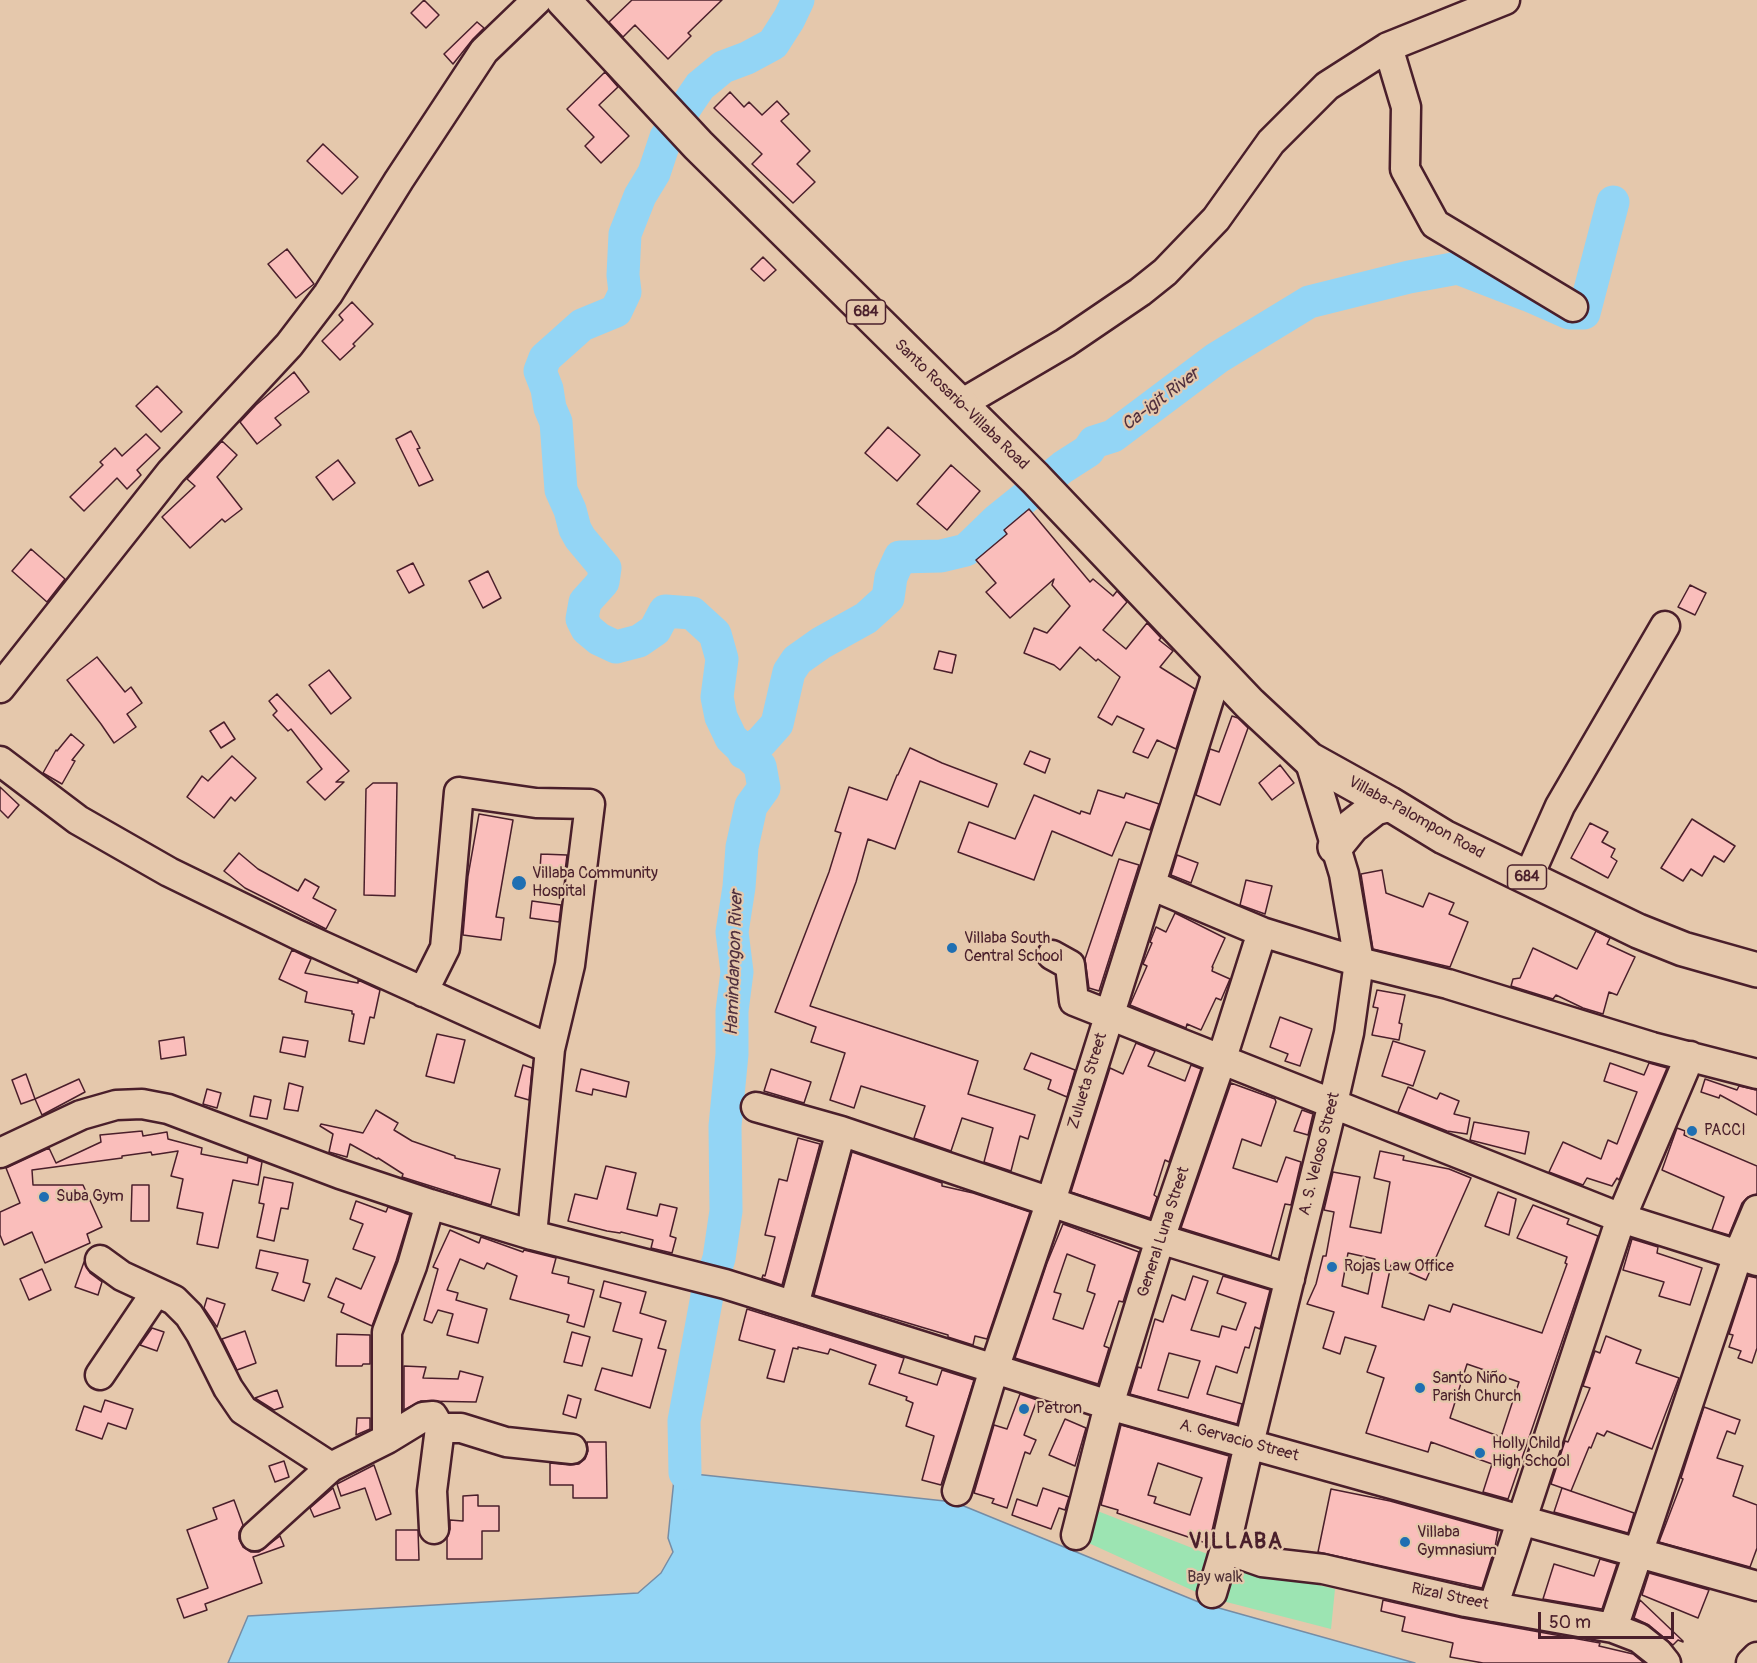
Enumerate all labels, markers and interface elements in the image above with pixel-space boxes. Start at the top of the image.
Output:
road number: 684 [846,300,886,324]
street label: Santo Rosario-Villaba Road [890,336,1032,474]
water label: Ca-igit River [1118,364,1204,436]
street label: Villaba-Palompon Road [1345,773,1487,863]
place label: Villaba Community Hospital [532,864,658,902]
road number: 684 [1508,865,1546,889]
marker: Villaba Community Hospital [510,874,528,892]
water label: Hamindangon River [722,890,748,1036]
place label: Villaba South Central School [964,929,1063,967]
marker: Villaba South Central School [945,941,959,955]
street label: Zulueta Street [1064,1031,1112,1131]
street label: A. S. Veloso Street [1295,1090,1345,1218]
place label: PACCI [1704,1121,1746,1141]
marker: PACCI [1685,1124,1699,1138]
street label: General Luna Street [1134,1164,1194,1300]
place label: Suba Gym [56,1187,124,1207]
marker: Suba Gym [37,1190,51,1204]
place label: Rojas Law Office [1344,1257,1454,1277]
marker: Rojas Law Office [1325,1260,1339,1274]
place label: Santo Niño Parish Church [1432,1369,1521,1407]
marker: Santo Niño Parish Church [1413,1381,1427,1395]
place label: Petron [1036,1399,1082,1419]
marker: Petron [1017,1402,1031,1416]
street label: A. Gervacio Street [1177,1416,1301,1466]
place label: Holly Child High School [1492,1434,1570,1472]
marker: Holly Child High School [1473,1446,1487,1460]
place label: Villaba Gymnasium [1417,1523,1497,1561]
district label: VILLABA [1188,1529,1284,1555]
marker: Villaba Gymnasium [1398,1535,1412,1549]
park label: Bay walk [1187,1568,1243,1588]
street label: Rizal Street [1410,1579,1490,1615]
scale bar [1541,1600,1678,1638]
text: 50 m [1549,1611,1591,1634]

